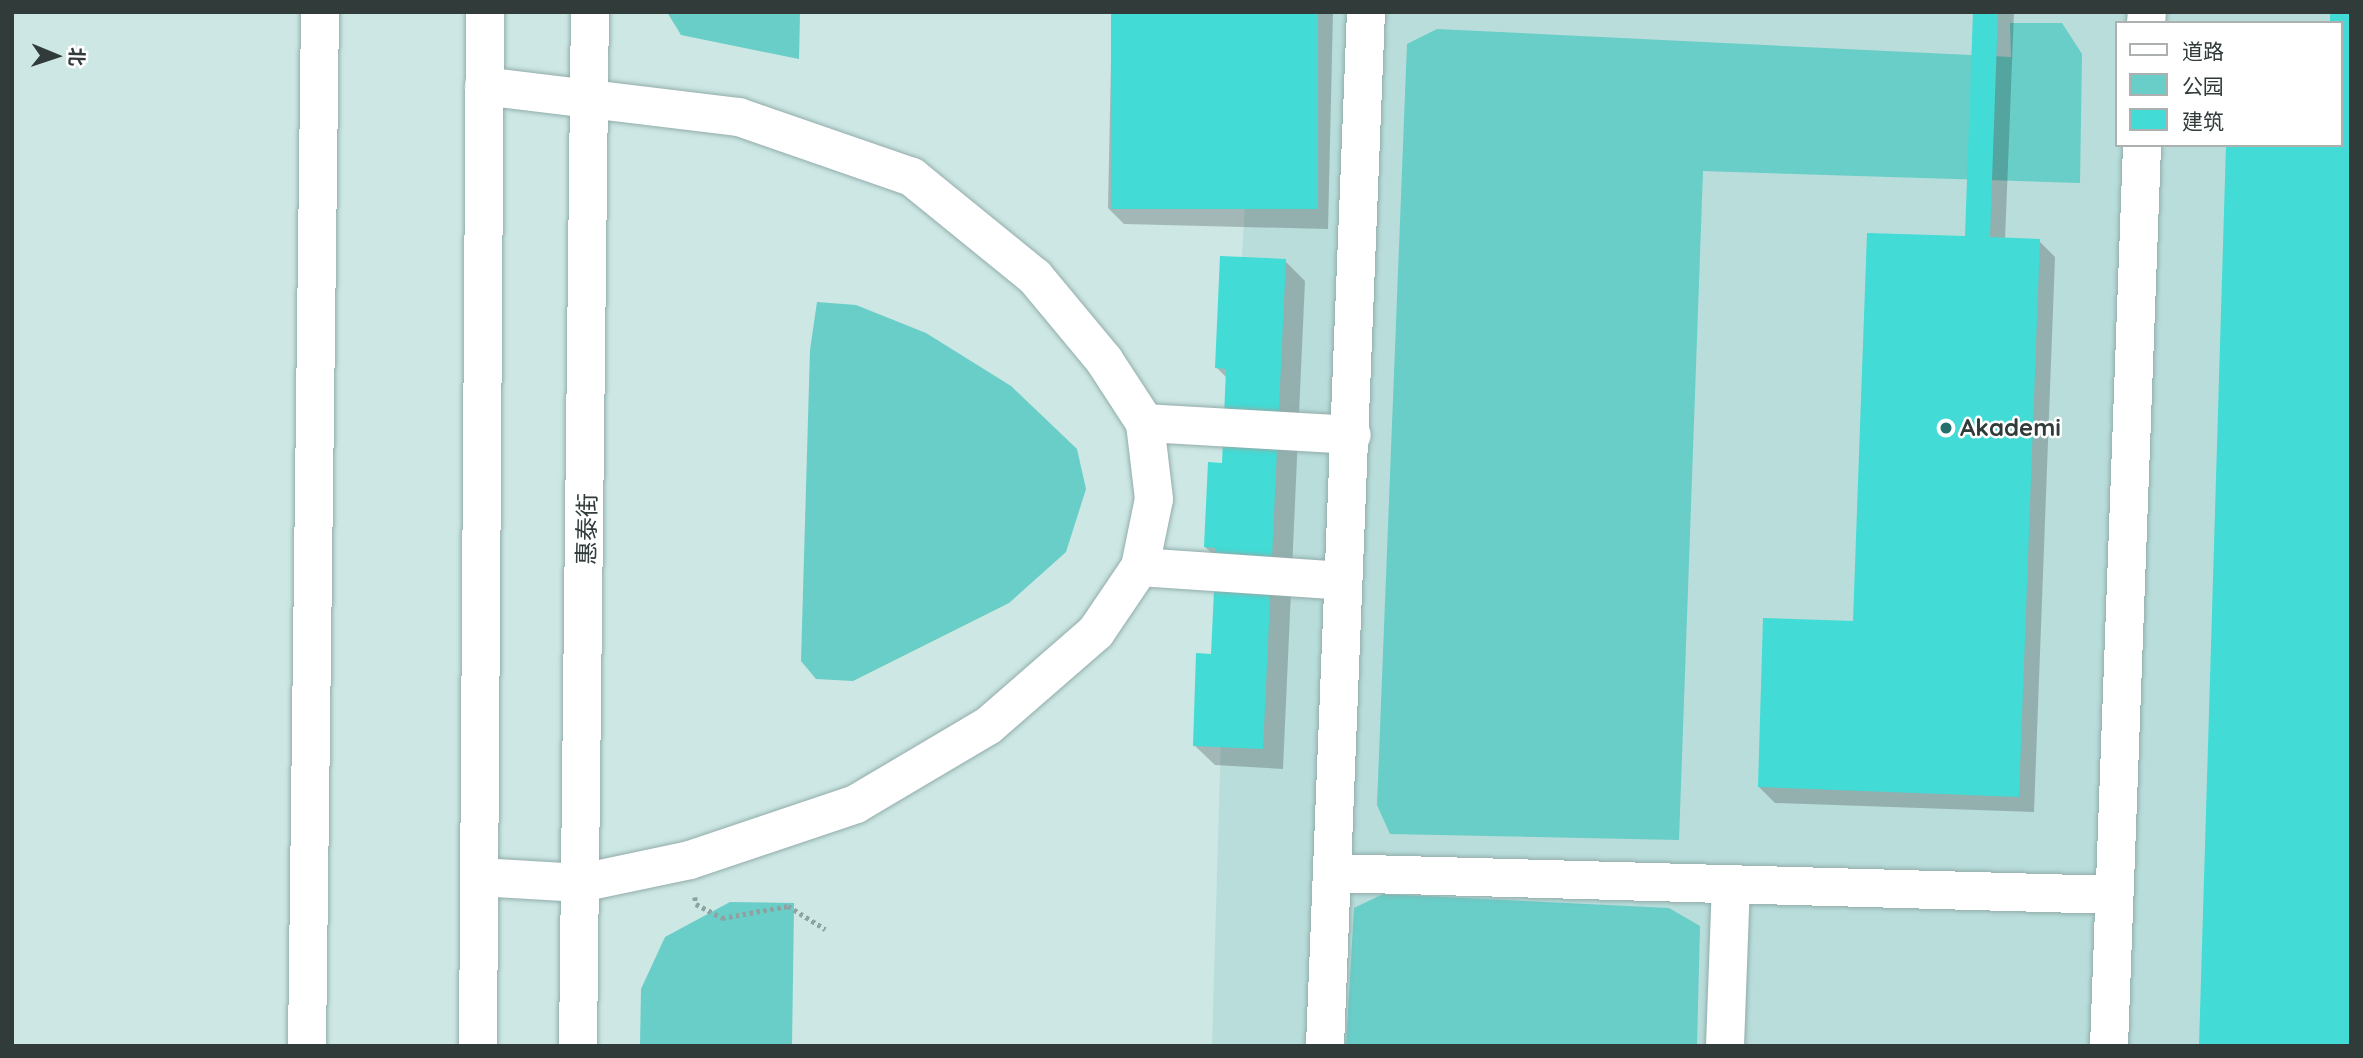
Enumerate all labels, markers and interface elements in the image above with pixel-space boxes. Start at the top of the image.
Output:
north arrow [21,21,91,91]
legend [2114,21,2342,147]
text: 道路 [2182,38,2224,64]
text: 北 [65,47,89,67]
text: 公园 [2182,73,2224,99]
text: 建筑 [2182,108,2224,134]
place label: Akademi [1960,414,2061,442]
marker: Akademi [1938,420,1954,436]
street label: 惠泰街 [572,493,602,565]

